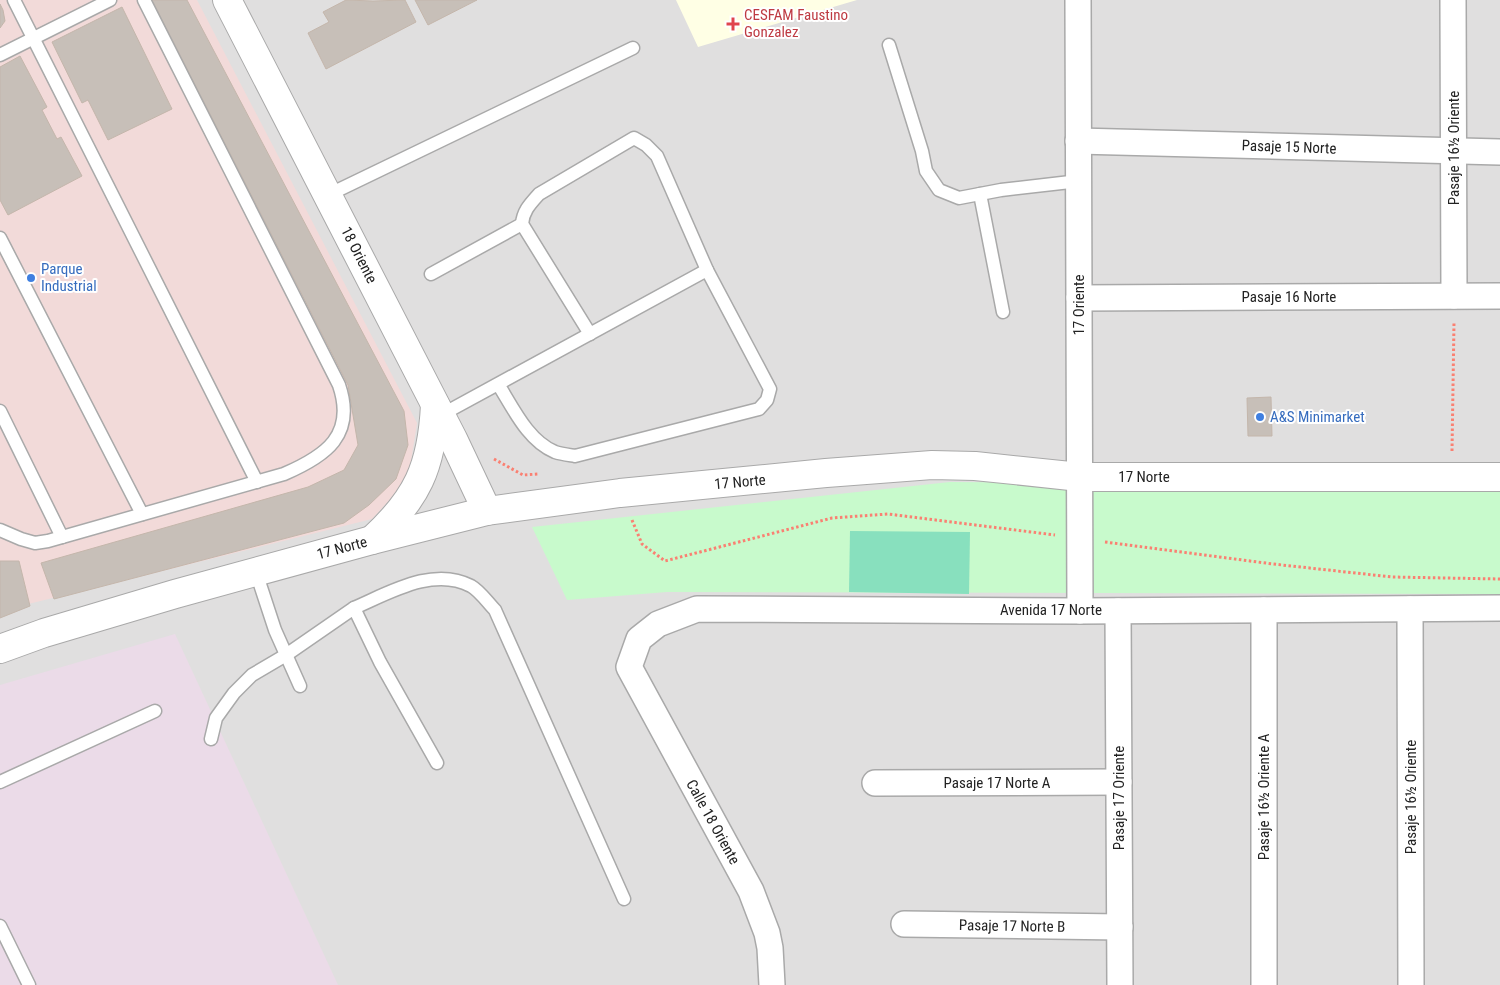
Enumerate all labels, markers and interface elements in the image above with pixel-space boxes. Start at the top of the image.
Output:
place label: CESFAM Faustino Gonzalez [744,6,848,41]
marker: CESFAM Faustino Gonzalez [726,17,740,31]
street label: Pasaje 16½ Oriente [1445,91,1463,205]
street label: Pasaje 15 Norte [1241,136,1337,158]
street label: 18 Oriente [337,224,381,286]
place label: Parque Industrial [41,260,97,295]
marker: Parque Industrial [25,272,37,284]
street label: 17 Oriente [1070,274,1088,336]
street label: Pasaje 16 Norte [1242,288,1336,306]
place label: A&S Minimarket [1270,408,1365,426]
marker: A&S Minimarket [1254,411,1266,423]
street label: 17 Norte [1118,468,1170,486]
street label: 17 Norte [714,471,766,493]
street label: 17 Norte [315,533,369,563]
street label: Avenida 17 Norte [1000,601,1102,619]
street label: Pasaje 16½ Oriente A [1255,733,1273,860]
street label: Pasaje 16½ Oriente [1402,740,1420,854]
street label: Pasaje 17 Oriente [1110,746,1128,850]
street label: Pasaje 17 Norte A [944,774,1051,792]
street label: Calle 18 Oriente [682,776,744,868]
street label: Pasaje 17 Norte B [959,916,1065,936]

